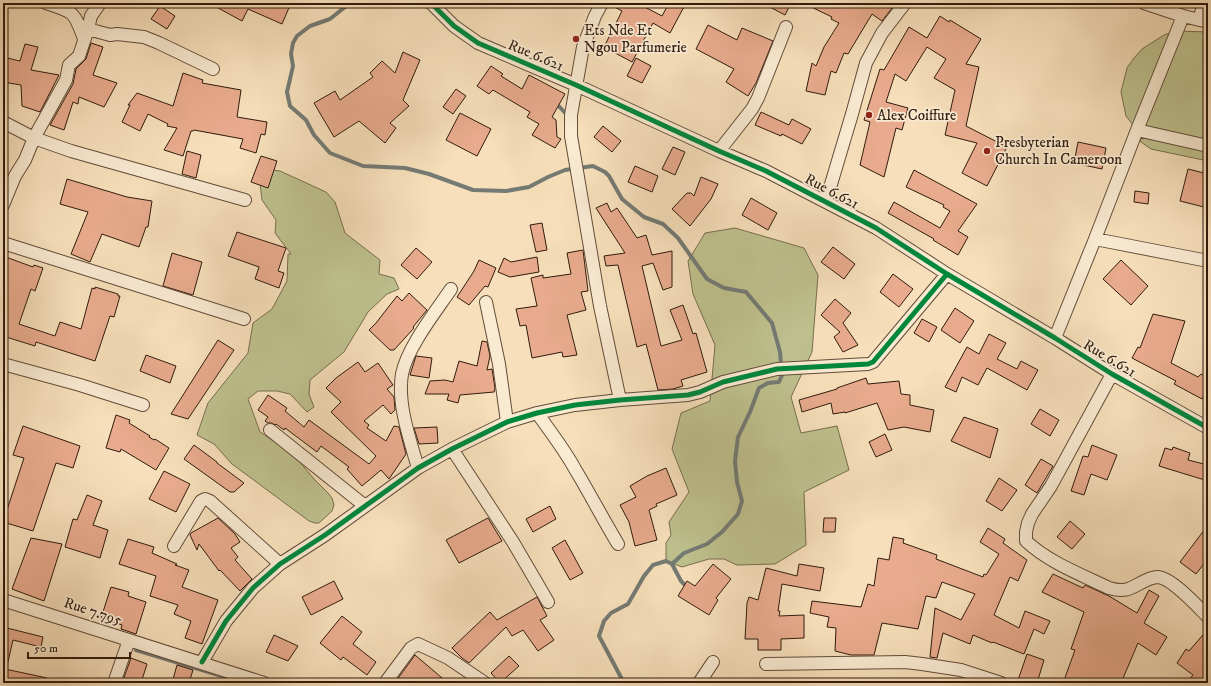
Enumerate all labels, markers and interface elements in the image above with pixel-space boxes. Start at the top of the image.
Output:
place label: Ets Nde Et Ngou Parfumerie [584,21,687,57]
marker: Ets Nde Et Ngou Parfumerie [571,34,581,44]
street label: Rue 6.621 [505,35,567,76]
place label: Alex Coiffure [877,106,956,125]
marker: Alex Coiffure [864,110,874,120]
place label: Presbyterian Church In Cameroon [995,133,1122,169]
marker: Presbyterian Church In Cameroon [982,146,992,156]
street label: Rue 6.621 [801,169,862,214]
street label: Rue 6.621 [1080,335,1140,382]
street label: Rue 7.795 [61,593,125,630]
scale bar [28,634,130,660]
text: 50 m [34,641,58,656]

